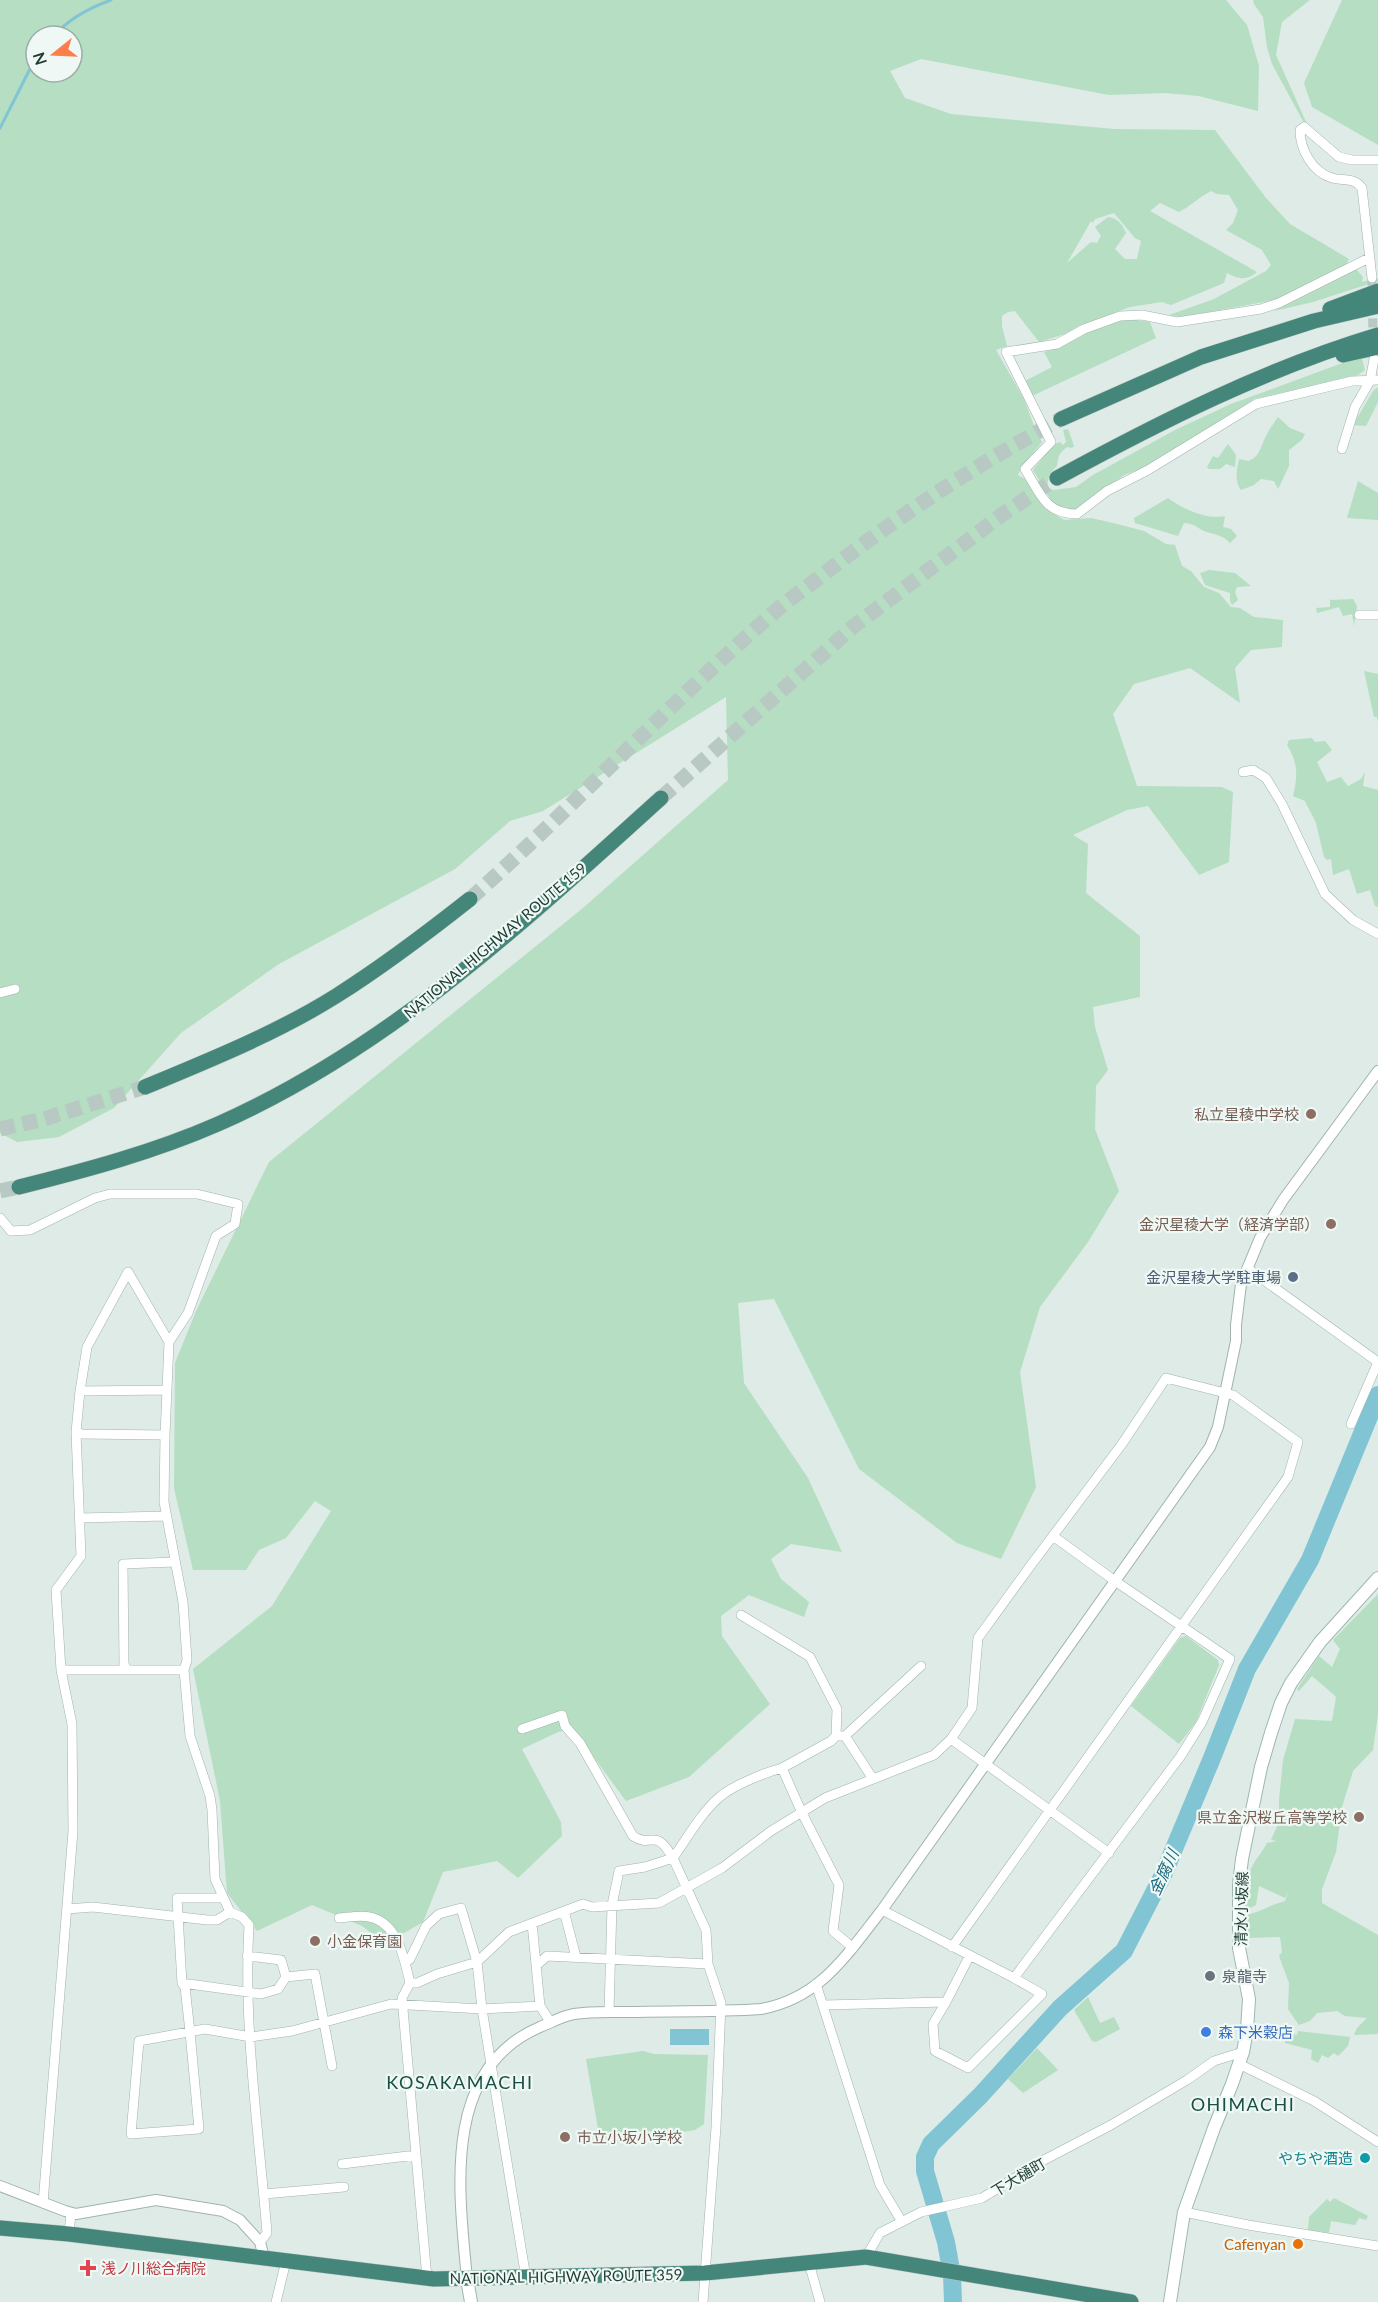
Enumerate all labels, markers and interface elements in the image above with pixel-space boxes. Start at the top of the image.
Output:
north arrow [24,24,84,84]
text: N [28,50,50,68]
street label: NATIONAL HIGHWAY ROUTE 159 [400,858,590,1022]
place label: 私立星稜中学校 [1194,1105,1299,1123]
marker: 私立星稜中学校 [1304,1107,1318,1121]
place label: 金沢星稜大学（経済学部） [1139,1215,1319,1233]
marker: 金沢星稜大学（経済学部） [1324,1217,1338,1231]
place label: 金沢星稜大学駐車場 [1146,1268,1281,1286]
marker: 金沢星稜大学駐車場 [1286,1270,1300,1284]
place label: 県立金沢桜丘高等学校 [1197,1808,1347,1826]
marker: 県立金沢桜丘高等学校 [1352,1810,1366,1824]
water label: 金腐川 [1144,1844,1183,1898]
street label: 清水小坂線 [1231,1871,1251,1947]
place label: 小金保育園 [327,1932,402,1950]
marker: 小金保育園 [308,1934,322,1948]
place label: 泉龍寺 [1222,1967,1267,1985]
marker: 泉龍寺 [1203,1969,1217,1983]
place label: 森下米穀店 [1218,2023,1293,2041]
marker: 森下米穀店 [1199,2025,1213,2039]
district label: KOSAKAMACHI [386,2071,534,2093]
district label: OHIMACHI [1191,2093,1295,2115]
place label: 市立小坂小学校 [577,2128,682,2146]
marker: 市立小坂小学校 [558,2130,572,2144]
place label: やちや酒造 [1278,2149,1353,2167]
marker: やちや酒造 [1358,2151,1372,2165]
street label: 下大樋町 [988,2154,1048,2200]
place label: Cafenyan [1224,2235,1286,2253]
marker: Cafenyan [1291,2237,1305,2251]
marker: 浅ノ川総合病院 [79,2259,97,2277]
place label: 浅ノ川総合病院 [101,2259,206,2277]
street label: NATIONAL HIGHWAY ROUTE 359 [449,2265,683,2287]

